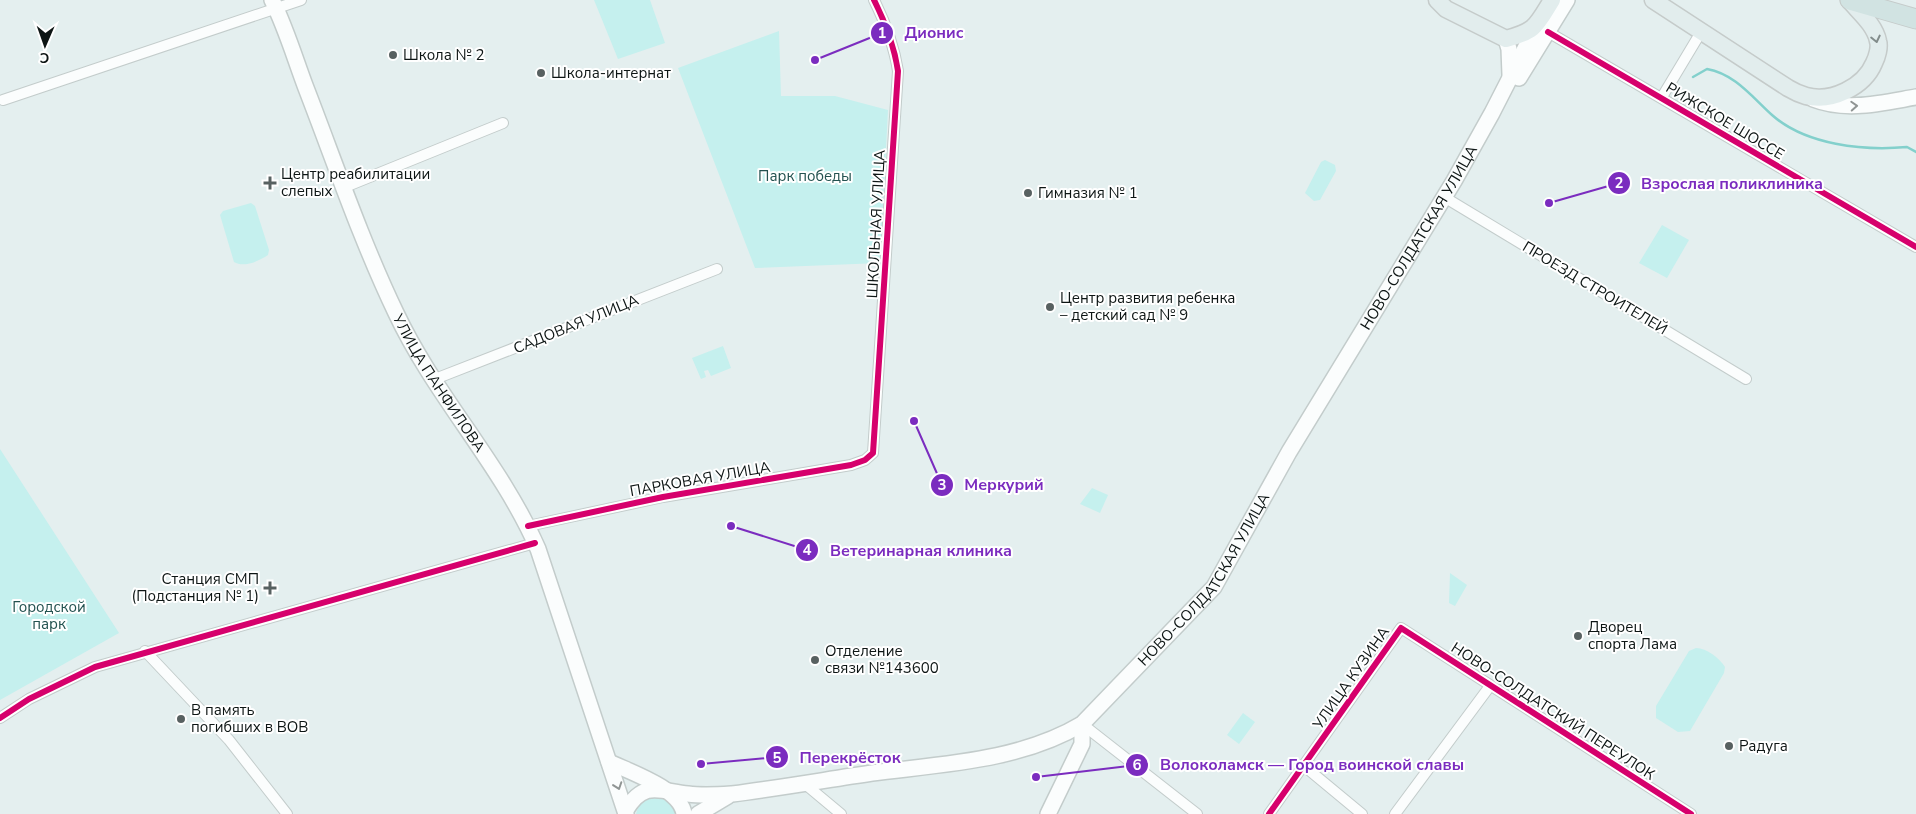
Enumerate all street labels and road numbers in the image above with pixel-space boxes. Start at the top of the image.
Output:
street label: РИЖСКОЕ ШОССЕ [1662,78,1788,164]
street label: НОВО-СОЛДАТСКАЯ УЛИЦА [1356,142,1482,334]
street label: ШКОЛЬНАЯ УЛИЦА [862,149,890,299]
street label: ПРОЕЗД СТРОИТЕЛЕЙ [1519,237,1671,339]
street label: САДОВАЯ УЛИЦА [510,290,642,358]
street label: УЛИЦА ПАНФИЛОВА [388,310,490,456]
street label: ПАРКОВАЯ УЛИЦА [628,457,772,501]
street label: НОВО-СОЛДАТСКАЯ УЛИЦА [1133,489,1274,670]
street label: УЛИЦА КУЗИНА [1308,623,1394,734]
street label: НОВО-СОЛДАТСКИЙ ПЕРЕУЛОК [1447,638,1659,785]

